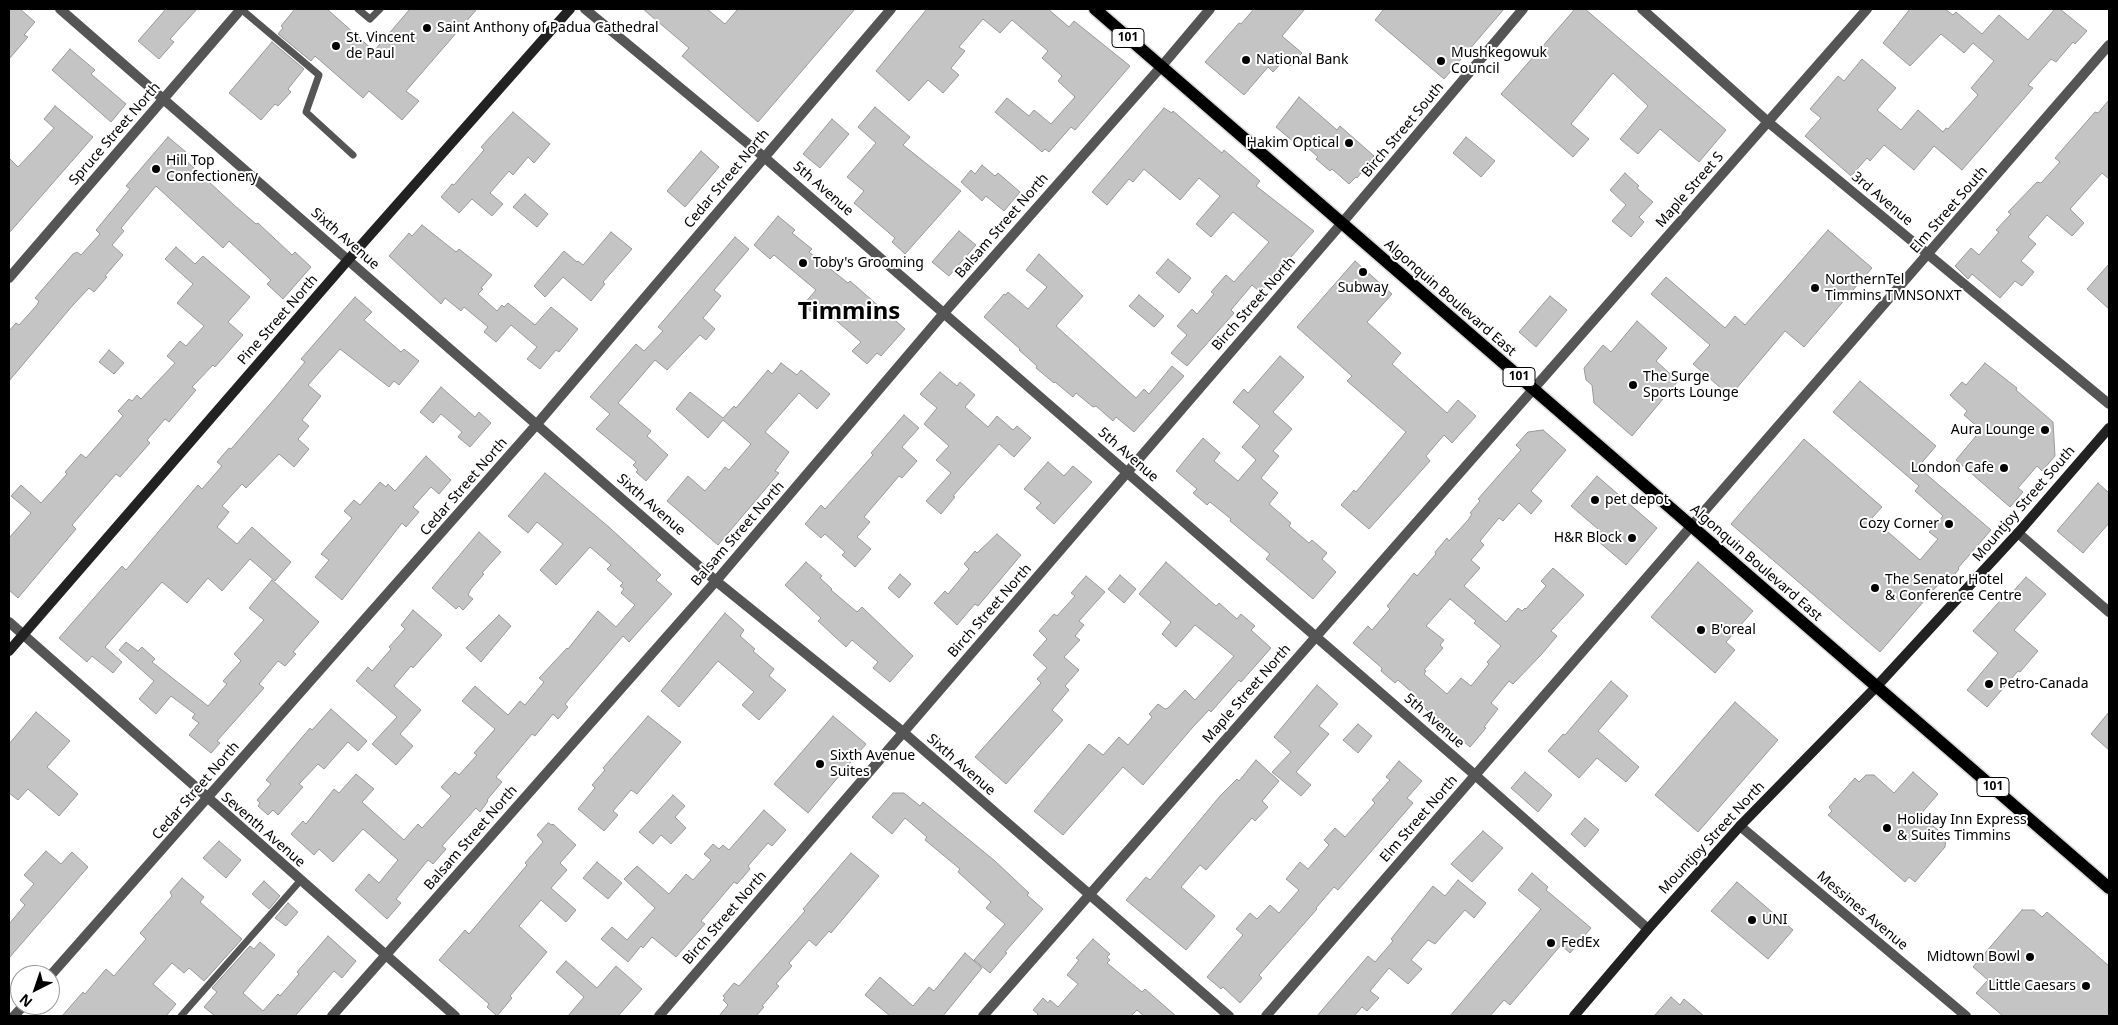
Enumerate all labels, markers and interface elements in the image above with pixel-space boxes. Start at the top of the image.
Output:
place label: Saint Anthony of Padua Cathedral [437,20,659,36]
marker: Saint Anthony of Padua Cathedral [421,22,433,34]
road number: 101 [1112,28,1144,48]
place label: St. Vincent de Paul [346,30,415,62]
marker: St. Vincent de Paul [330,40,342,52]
place label: Mushkegowuk Council [1451,45,1547,78]
place label: National Bank [1256,52,1348,68]
marker: National Bank [1240,54,1252,66]
marker: Mushkegowuk Council [1435,55,1447,67]
street label: Spruce Street North [66,79,164,189]
street label: Birch Street South [1358,79,1448,181]
street label: Cedar Street North [681,126,773,232]
place label: Hakim Optical [1247,135,1339,151]
marker: Hakim Optical [1343,137,1355,149]
street label: Maple Street S [1653,149,1727,231]
place label: Hill Top Confectionery [166,153,258,186]
street label: 5th Avenue [789,158,857,220]
marker: Hill Top Confectionery [150,163,162,175]
street label: Elm Street South [1907,163,1991,257]
street label: 3rd Avenue [1848,168,1916,230]
street label: Balsam Street North [952,170,1052,282]
street label: Sixth Avenue [307,205,383,273]
street label: Algonquin Boulevard East [1381,236,1519,360]
street label: Birch Street North [1209,254,1299,354]
place label: Toby's Grooming [813,255,924,271]
marker: Toby's Grooming [797,257,809,269]
marker: Subway [1357,266,1369,278]
street label: Pine Street North [234,272,322,368]
place label: NorthernTel Timmins TMNSONXT [1825,272,1962,304]
place label: Subway [1338,280,1388,296]
marker: NorthernTel Timmins TMNSONXT [1809,282,1821,294]
district label: Timmins [798,298,900,326]
road number: 101 [1503,368,1535,387]
place label: The Surge Sports Lounge [1643,369,1739,402]
marker: The Surge Sports Lounge [1627,379,1639,391]
place label: Aura Lounge [1951,422,2035,438]
street label: 5th Avenue [1094,424,1162,486]
marker: Aura Lounge [2039,424,2051,436]
street label: Cedar Street North [417,435,511,539]
street label: Mountjoy Street South [1969,443,2079,565]
place label: London Cafe [1911,460,1994,476]
marker: London Cafe [1998,462,2010,474]
street label: Sixth Avenue [613,471,689,539]
street label: Balsam Street North [688,478,788,590]
place label: pet depot [1605,492,1669,508]
marker: pet depot [1589,494,1601,506]
street label: Algonquin Boulevard East [1687,501,1825,625]
place label: Cozy Corner [1859,516,1939,532]
marker: Cozy Corner [1943,518,1955,530]
place label: H&R Block [1554,530,1622,546]
marker: H&R Block [1626,532,1638,544]
street label: Birch Street North [945,561,1035,661]
place label: The Senator Hotel & Conference Centre [1885,572,2022,604]
marker: The Senator Hotel & Conference Centre [1869,582,1881,594]
place label: B'oreal [1711,622,1756,638]
marker: B'oreal [1695,624,1707,636]
street label: Maple Street North [1199,641,1295,747]
place label: Petro-Canada [1999,676,2089,692]
marker: Petro-Canada [1983,678,1995,690]
street label: 5th Avenue [1400,690,1468,752]
street label: Sixth Avenue [923,731,999,799]
street label: Cedar Street North [149,739,243,843]
place label: Sixth Avenue Suites [830,748,915,780]
marker: Sixth Avenue Suites [814,758,826,770]
street label: Elm Street North [1377,772,1461,866]
street label: Mountjoy Street North [1656,778,1768,898]
road number: 101 [1977,778,2009,796]
street label: Balsam Street North [421,782,521,894]
street label: Seventh Avenue [218,789,308,871]
place label: Holiday Inn Express & Suites Timmins [1897,812,2027,844]
marker: Holiday Inn Express & Suites Timmins [1881,822,1893,834]
street label: Birch Street North [680,868,770,968]
street label: Messines Avenue [1813,868,1911,954]
place label: UNI [1762,912,1788,928]
marker: UNI [1746,914,1758,926]
place label: FedEx [1561,935,1600,951]
marker: FedEx [1545,937,1557,949]
place label: Midtown Bowl [1927,949,2020,965]
marker: Midtown Bowl [2024,951,2036,963]
north arrow [10,965,60,1015]
place label: Little Caesars [1988,978,2076,994]
marker: Little Caesars [2080,980,2092,992]
text: N [15,990,36,1012]

